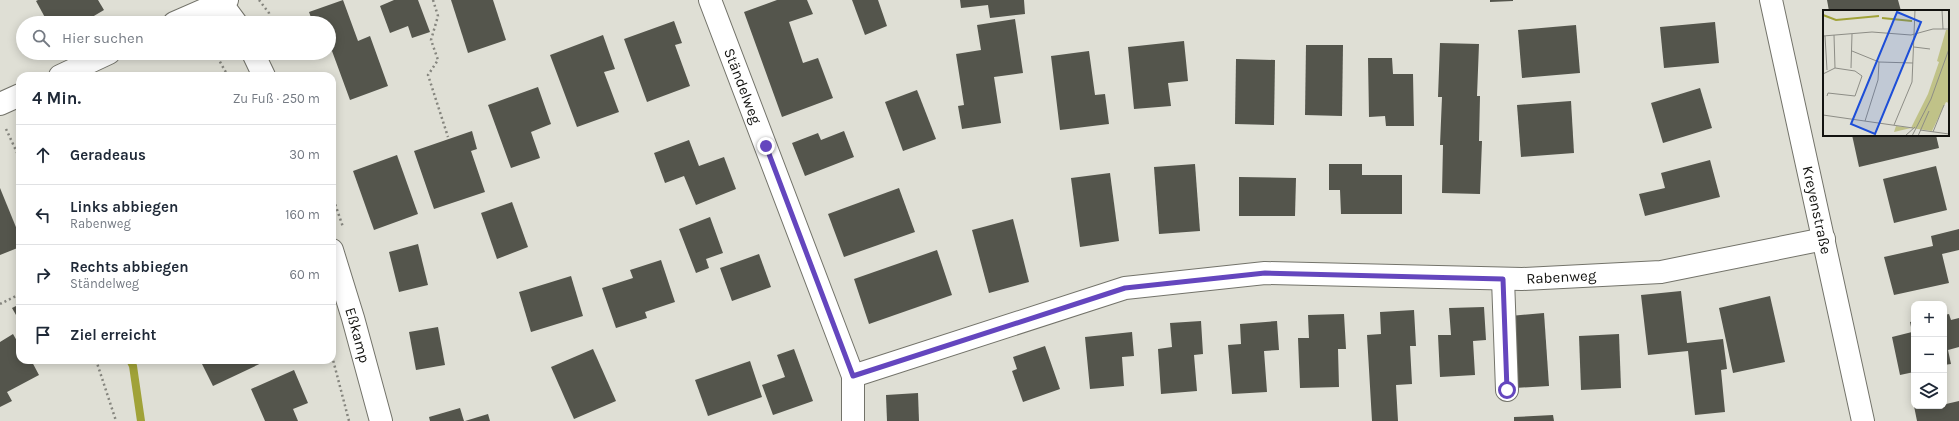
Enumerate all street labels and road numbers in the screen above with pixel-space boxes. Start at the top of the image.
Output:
street label: Ständelweg [720,45,766,127]
street label: Kreyenstraße [1798,164,1835,256]
street label: Rabenweg [1526,266,1597,288]
street label: Eßkamp [341,305,374,365]

